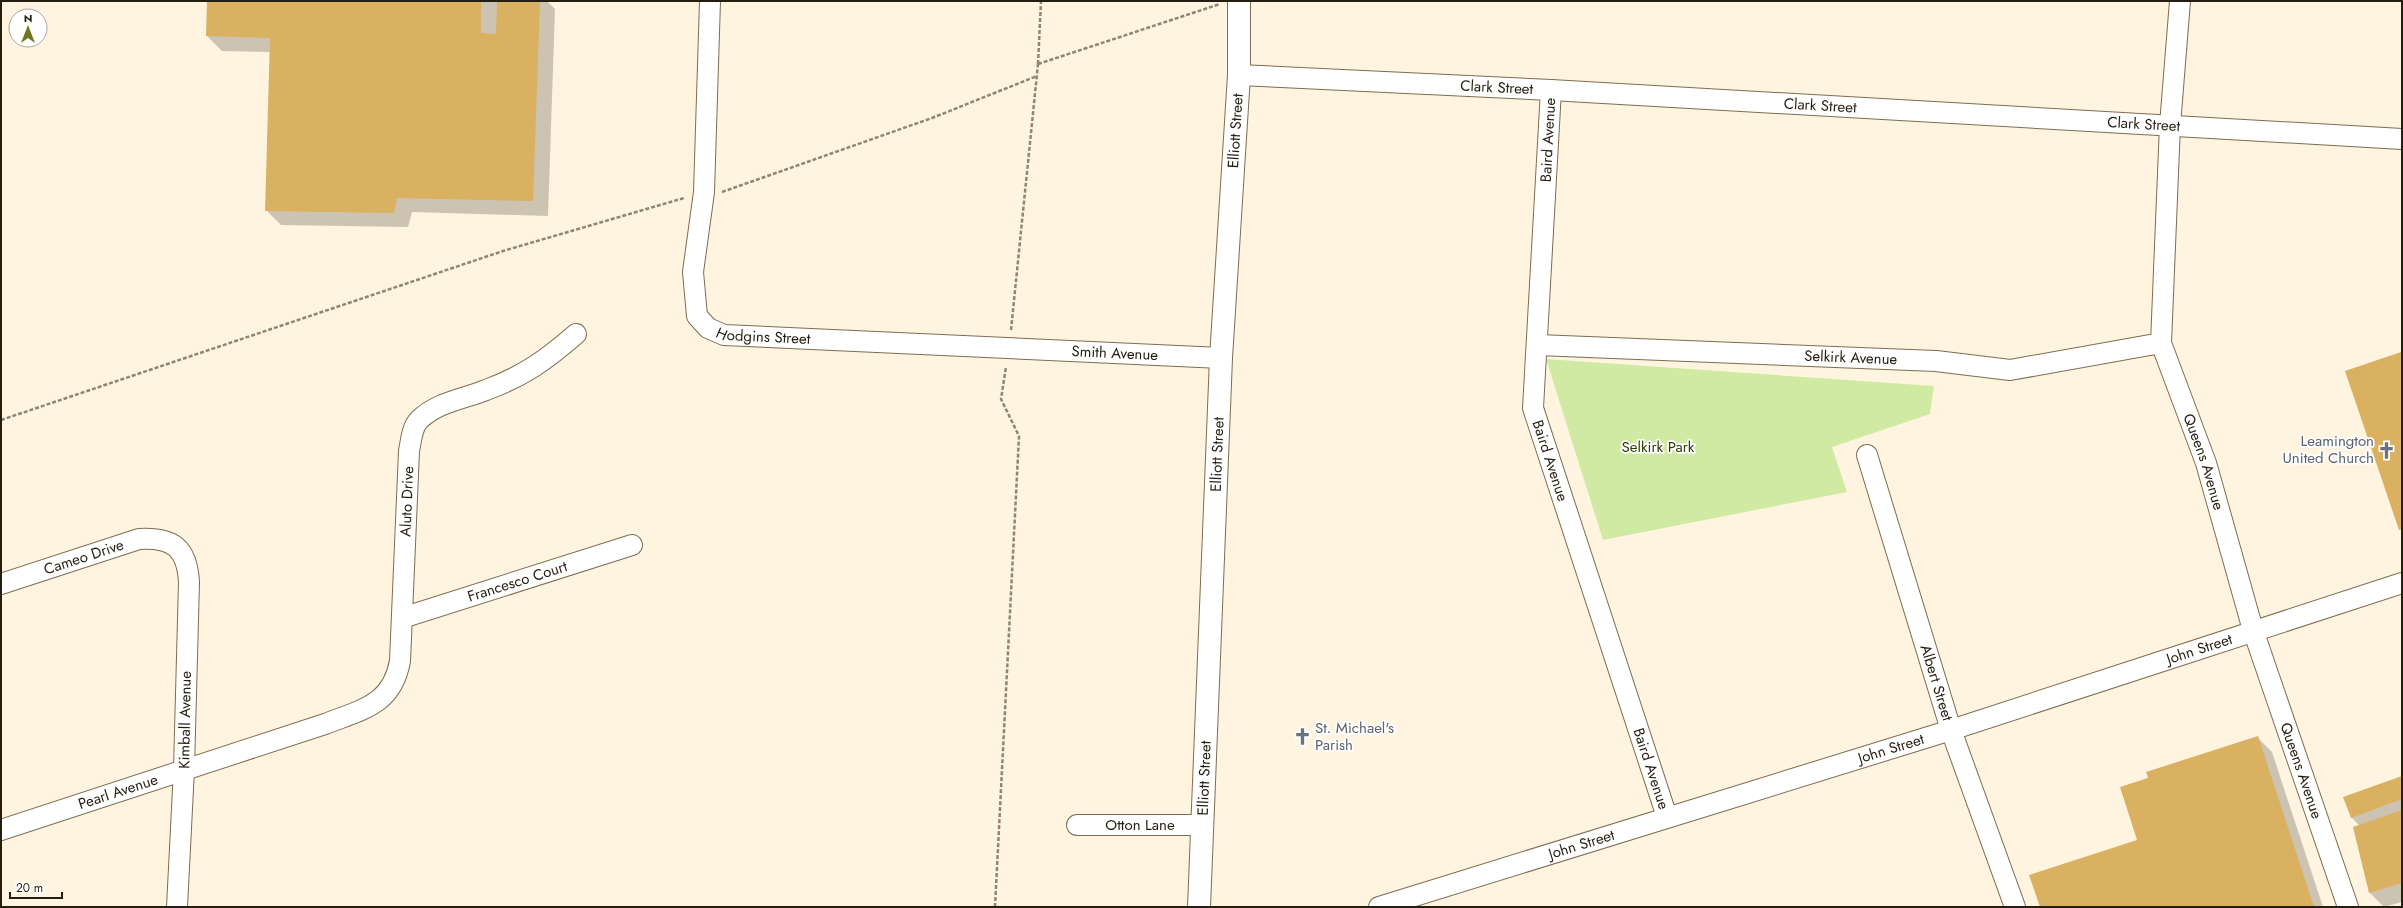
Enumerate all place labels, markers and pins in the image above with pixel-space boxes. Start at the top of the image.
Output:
place label: Leamington United Church [2282,430,2374,469]
church icon: Leamington United Church [2377,440,2397,460]
place label: St. Michael's Parish [1315,717,1394,756]
church icon: St. Michael's Parish [1292,727,1312,747]

